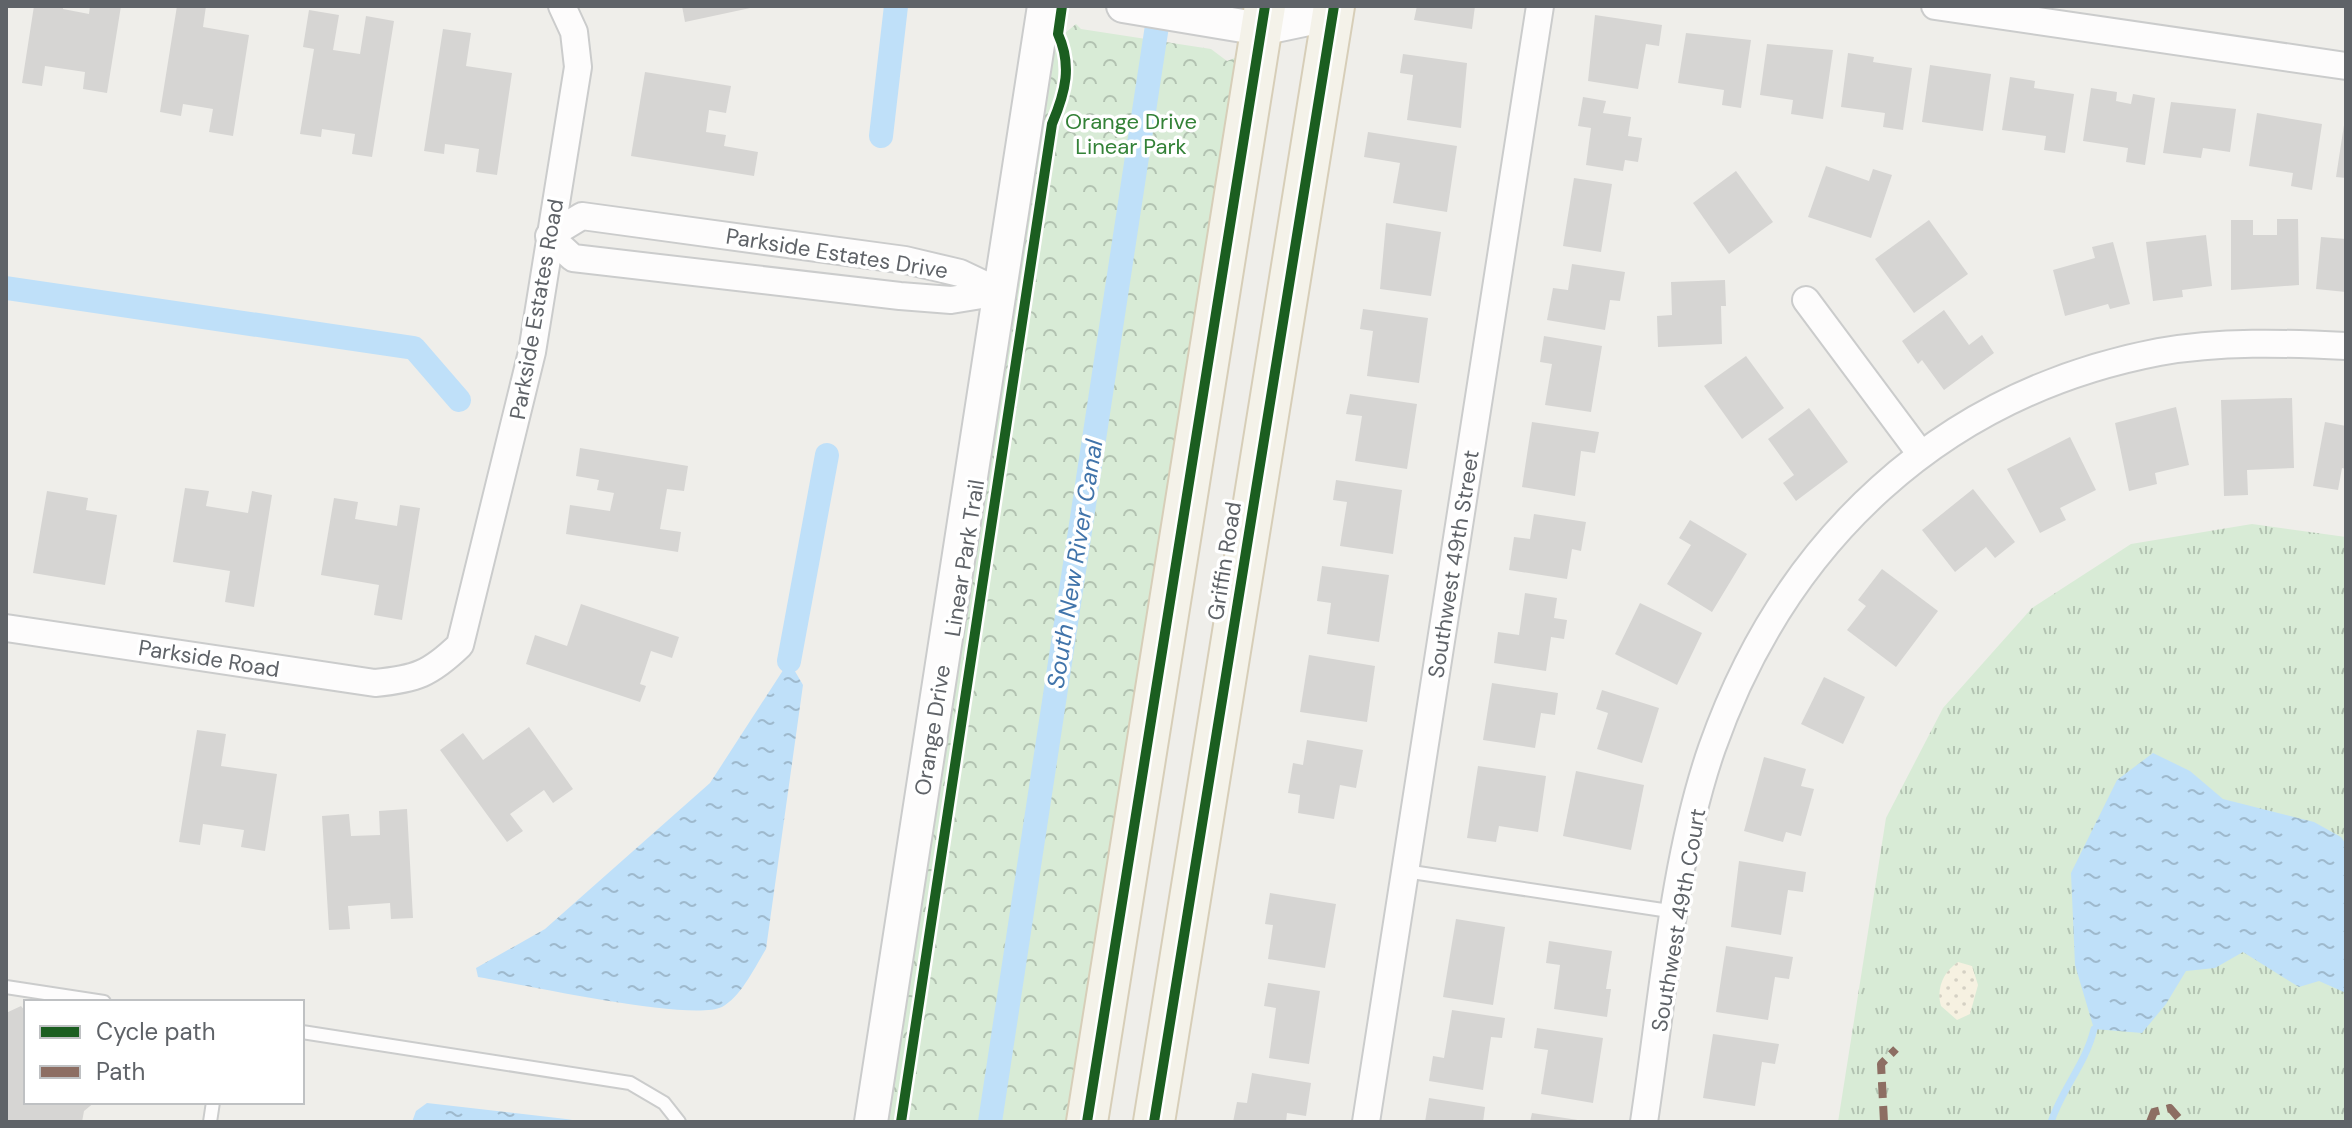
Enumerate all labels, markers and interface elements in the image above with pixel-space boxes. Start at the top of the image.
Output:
park label: Orange Drive Linear Park [1065,107,1197,161]
street label: Parkside Estates Road [503,197,570,422]
street label: Parkside Estates Drive [724,222,950,285]
water label: South New River Canal [1039,437,1110,691]
street label: Southwest 49th Street [1421,448,1486,680]
street label: Linear Park Trail [938,477,991,639]
street label: Griffin Road [1201,500,1248,622]
street label: Parkside Road [136,633,282,684]
street label: Orange Drive [908,663,957,798]
street label: Southwest 49th Court [1645,806,1712,1034]
legend [24,1000,304,1104]
text: Cycle path [96,1016,215,1047]
text: Path [96,1056,145,1087]

